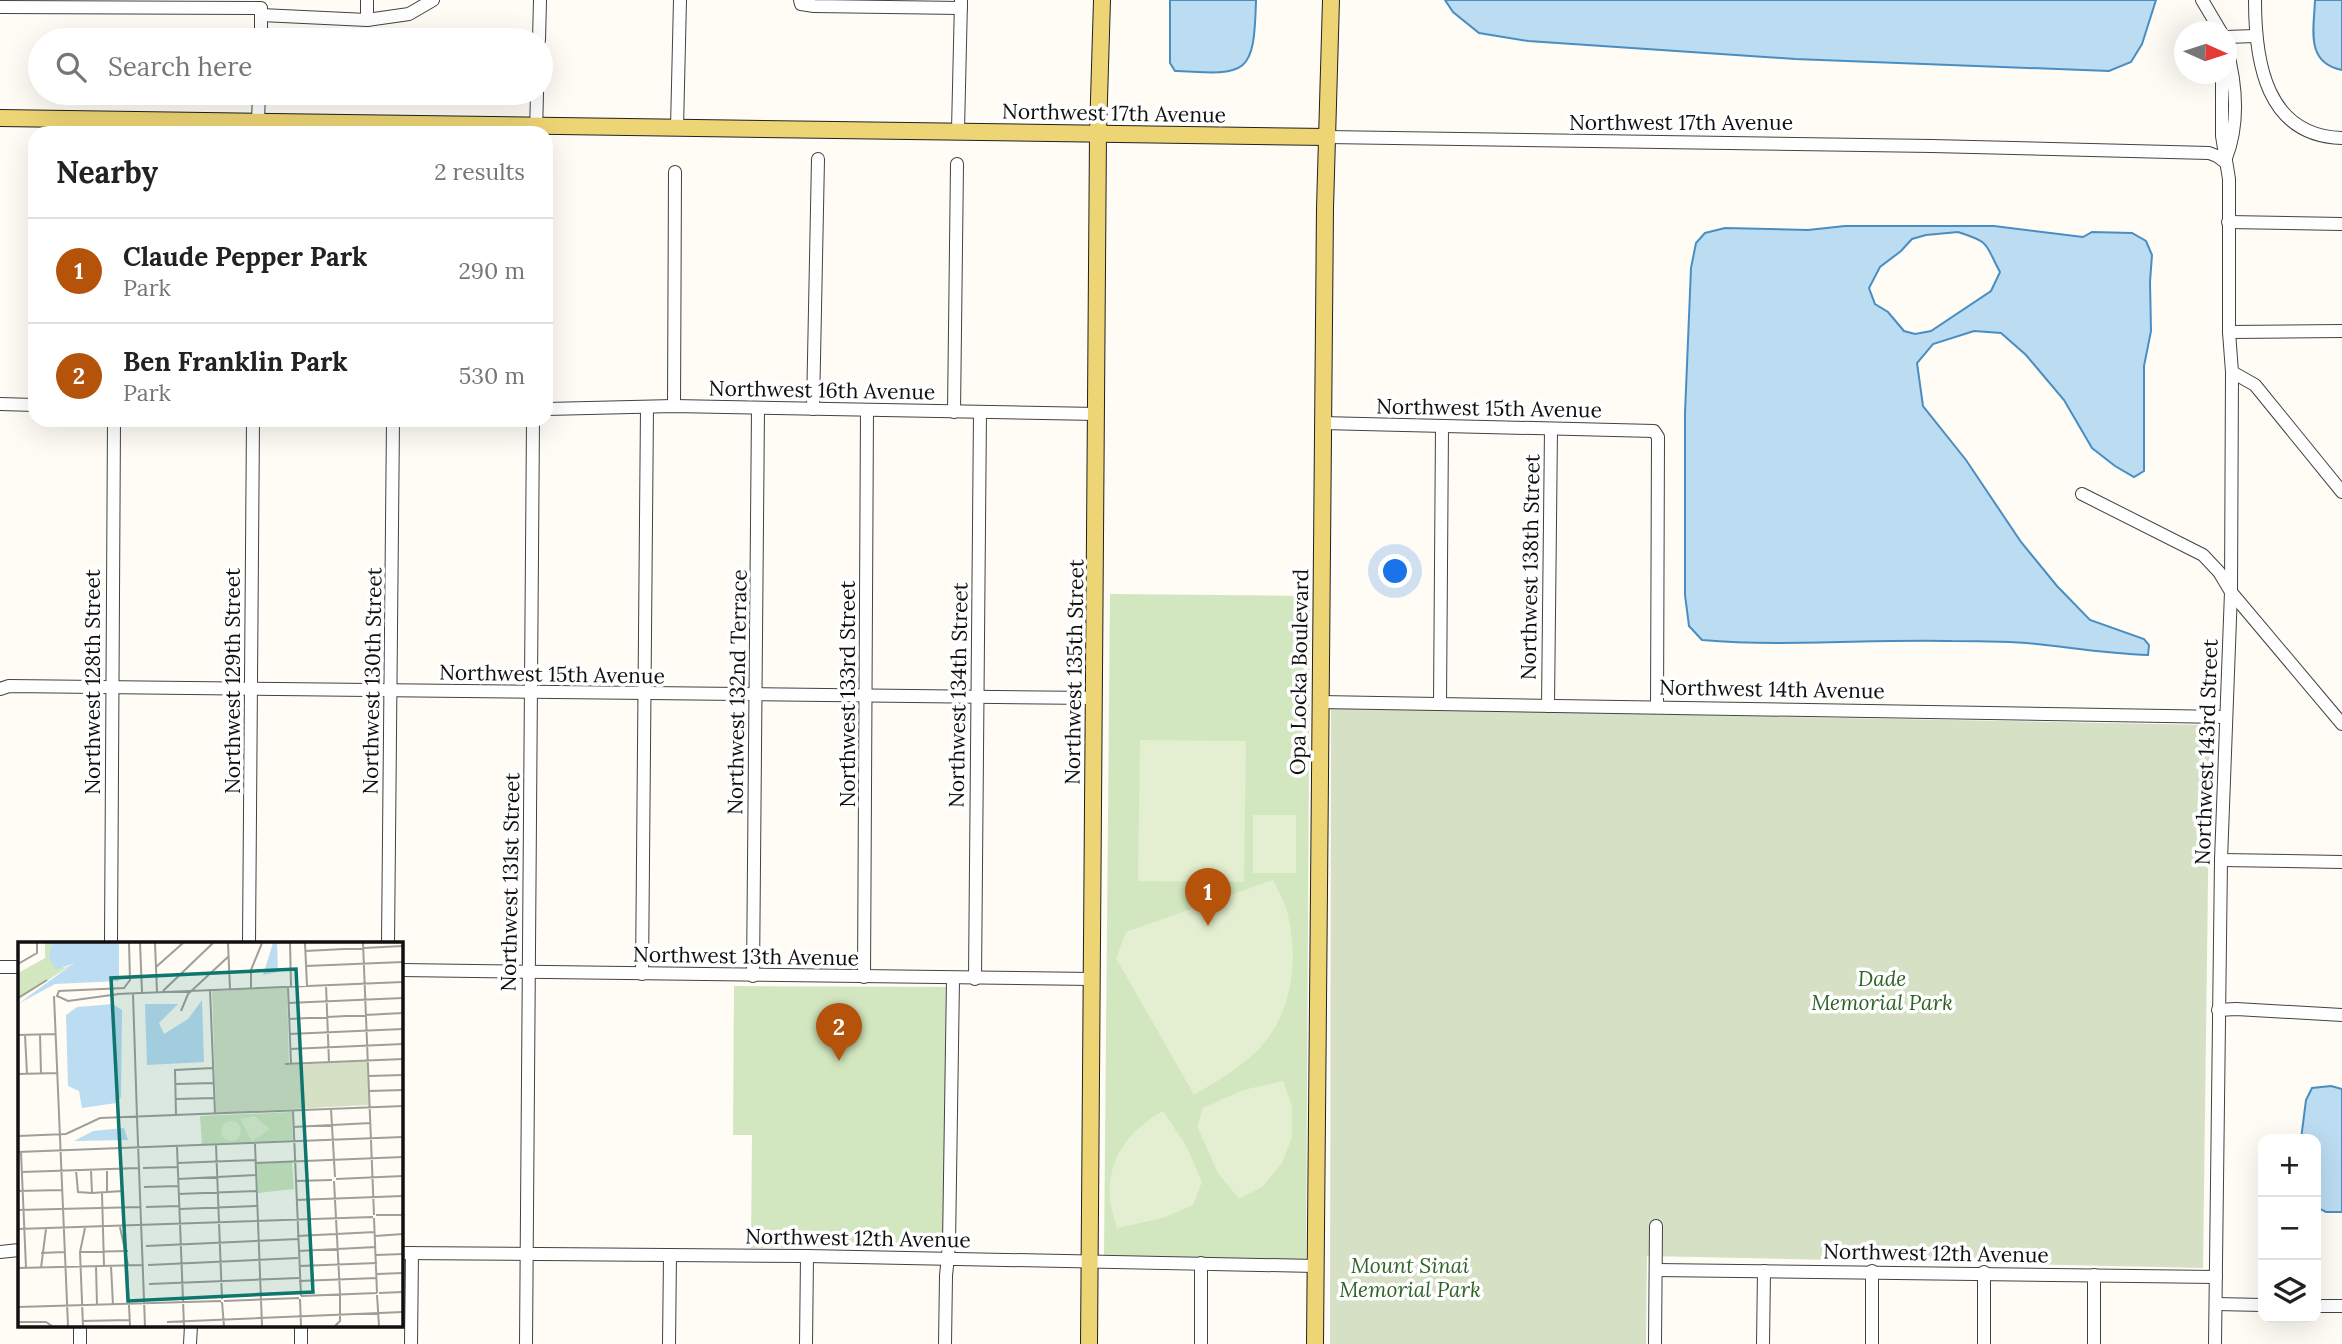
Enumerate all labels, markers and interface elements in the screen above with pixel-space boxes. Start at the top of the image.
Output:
north arrow [2174,21,2237,84]
search box [28,28,553,105]
icon: search [52,48,90,86]
text: Search here [108,50,252,83]
street label: Northwest 17th Avenue [1002,98,1226,128]
street label: Northwest 17th Avenue [1569,109,1793,136]
text: Nearby [56,153,158,191]
text: 2 results [434,157,525,186]
text: Claude Pepper Park [123,240,367,273]
text: 1 [74,256,84,285]
text: 290 m [458,256,525,285]
text: Park [123,273,171,302]
text: Ben Franklin Park [123,345,348,378]
text: 2 [73,361,85,390]
text: 530 m [459,361,525,390]
street label: Northwest 16th Avenue [709,375,935,405]
text: Park [123,378,171,407]
street label: Northwest 15th Avenue [1376,393,1602,423]
street label: Northwest 138th Street [1515,453,1545,680]
your location [1378,554,1412,588]
street label: Northwest 135th Street [1059,558,1089,785]
street label: Northwest 130th Street [357,566,387,795]
street label: Northwest 129th Street [219,567,246,794]
street label: Northwest 128th Street [79,568,106,795]
street label: Northwest 132nd Terrace [721,569,753,815]
street label: Opa Locka Boulevard [1284,569,1314,775]
street label: Northwest 133rd Street [834,580,861,807]
street label: Northwest 134th Street [943,581,973,808]
street label: Northwest 143rd Street [2189,637,2223,866]
street label: Northwest 15th Avenue [439,659,665,689]
street label: Northwest 14th Avenue [1659,674,1885,704]
street label: Northwest 131st Street [495,771,525,992]
pin: 1 [1185,868,1231,926]
street label: Northwest 13th Avenue [633,941,859,971]
inset map [18,942,402,1326]
park label: Dade Memorial Park [1811,965,1953,1016]
pin: 2 [816,1003,862,1061]
map controls [2258,1134,2321,1323]
button: + [2258,1134,2321,1197]
button: − [2258,1197,2321,1260]
street label: Northwest 12th Avenue [745,1223,971,1253]
street label: Northwest 12th Avenue [1823,1238,2049,1268]
park label: Mount Sinai Memorial Park [1339,1252,1481,1303]
button: layers [2258,1260,2321,1323]

